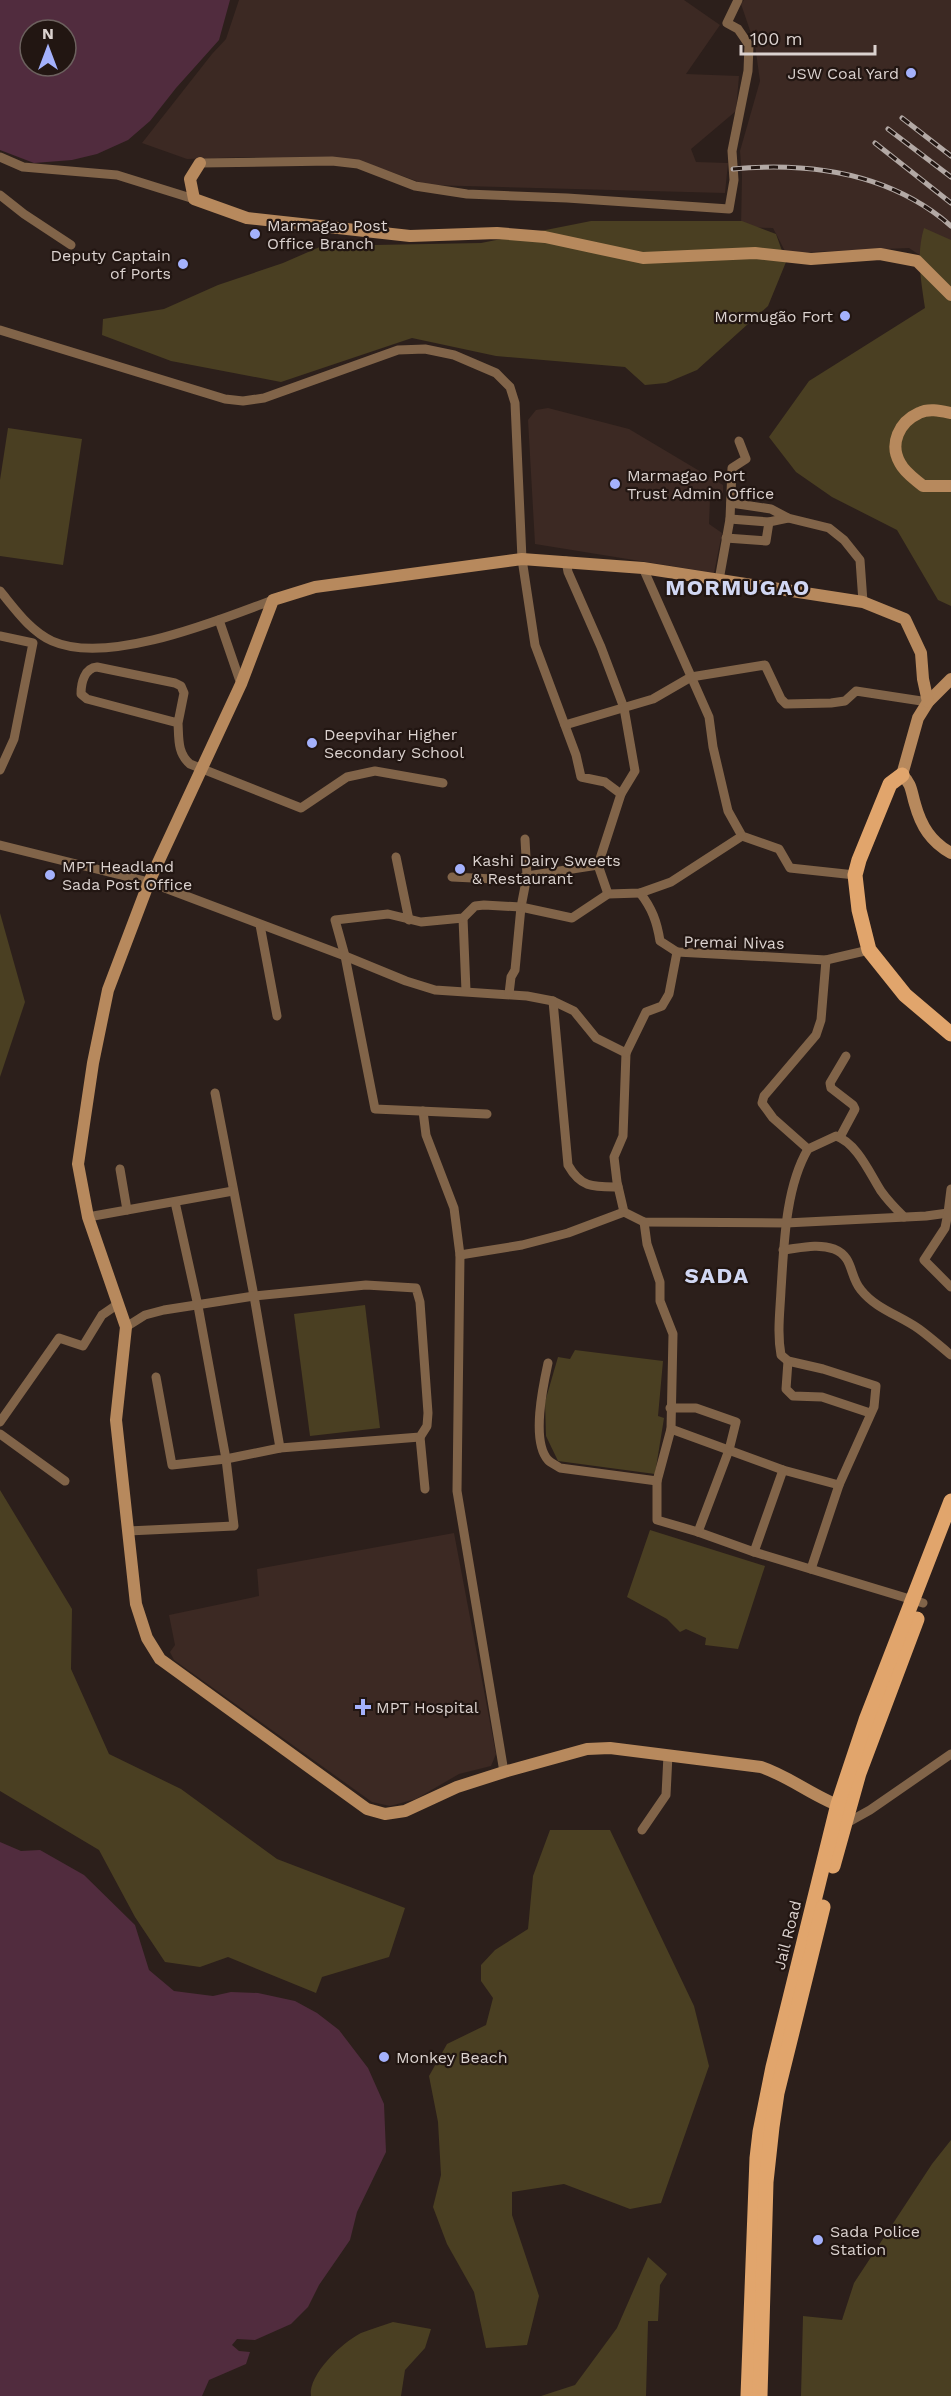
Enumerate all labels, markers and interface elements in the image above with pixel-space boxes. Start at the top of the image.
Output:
north arrow [18,18,78,78]
scale bar [741,18,874,56]
text: N [42,24,54,43]
text: 100 m [750,28,803,49]
place label: JSW Coal Yard [787,64,899,83]
marker: JSW Coal Yard [904,66,918,80]
place label: Marmagao Post Office Branch [267,216,388,253]
marker: Marmagao Post Office Branch [248,227,262,241]
place label: Deputy Captain of Ports [50,246,171,283]
marker: Deputy Captain of Ports [176,257,190,271]
place label: Mormugão Fort [714,307,833,326]
marker: Mormugão Fort [838,309,852,323]
place label: Marmagao Port Trust Admin Office [627,466,774,503]
marker: Marmagao Port Trust Admin Office [608,477,622,491]
district label: MORMUGAO [665,575,811,600]
place label: Deepvihar Higher Secondary School [324,725,464,762]
marker: Deepvihar Higher Secondary School [305,736,319,750]
place label: Kashi Dairy Sweets & Restaurant [472,851,621,888]
place label: MPT Headland Sada Post Office [62,857,192,894]
marker: Kashi Dairy Sweets & Restaurant [453,862,467,876]
marker: MPT Headland Sada Post Office [43,868,57,882]
street label: Premai Nivas [683,932,785,953]
district label: SADA [684,1263,750,1288]
marker: MPT Hospital [354,1698,372,1716]
place label: MPT Hospital [376,1698,479,1717]
street label: Jail Road [770,1898,805,1972]
place label: Monkey Beach [396,2048,508,2067]
marker: Monkey Beach [377,2050,391,2064]
place label: Sada Police Station [830,2222,920,2259]
marker: Sada Police Station [811,2233,825,2247]

